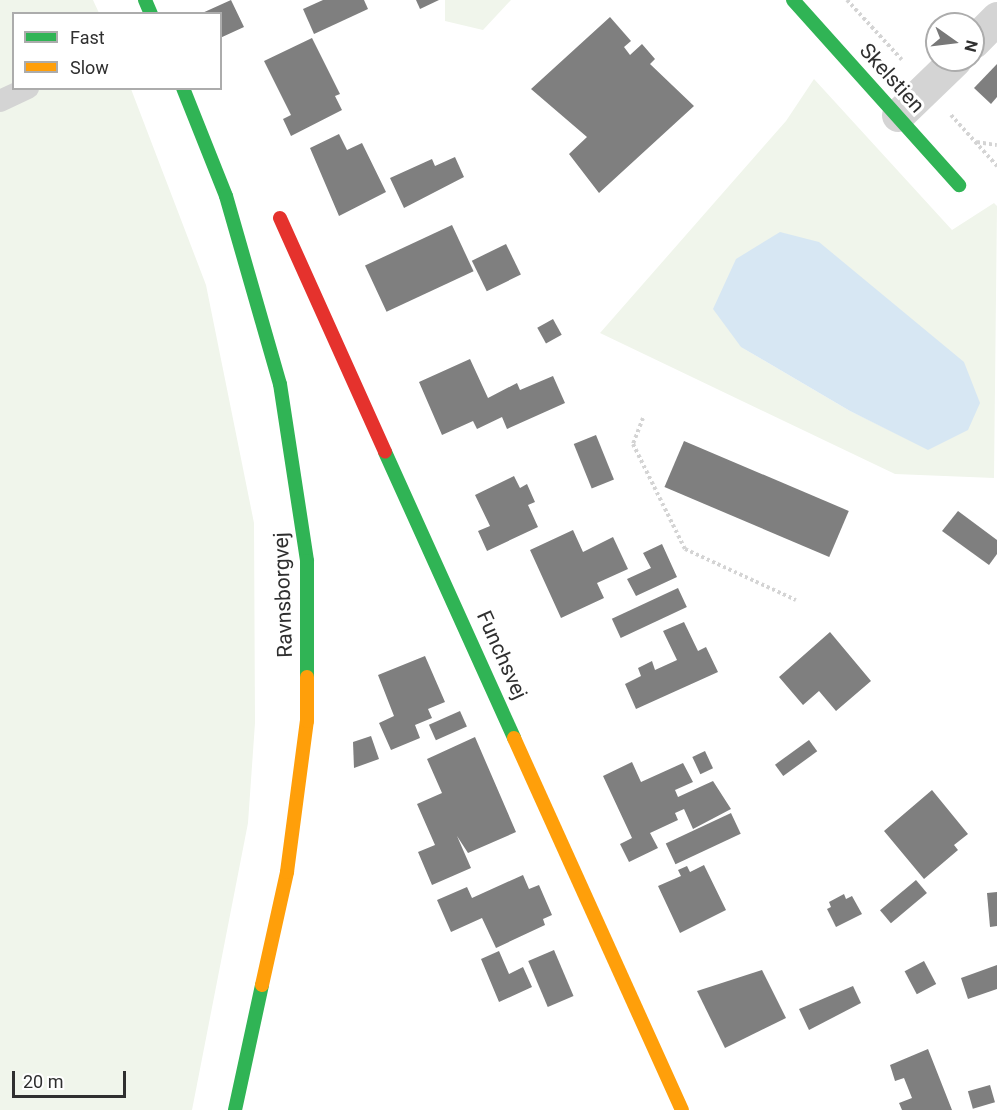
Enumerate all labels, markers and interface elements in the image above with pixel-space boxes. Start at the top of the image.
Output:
legend [12,12,222,90]
north arrow [925,12,985,72]
text: Fast [70,27,105,48]
street label: Skelstien [854,38,930,118]
text: N [960,38,982,54]
text: Slow [70,57,109,78]
street label: Ravnsborgvej [268,532,298,658]
street label: Funchsvej [471,607,533,703]
scale bar [15,1059,129,1097]
text: 20 m [23,1071,63,1092]

